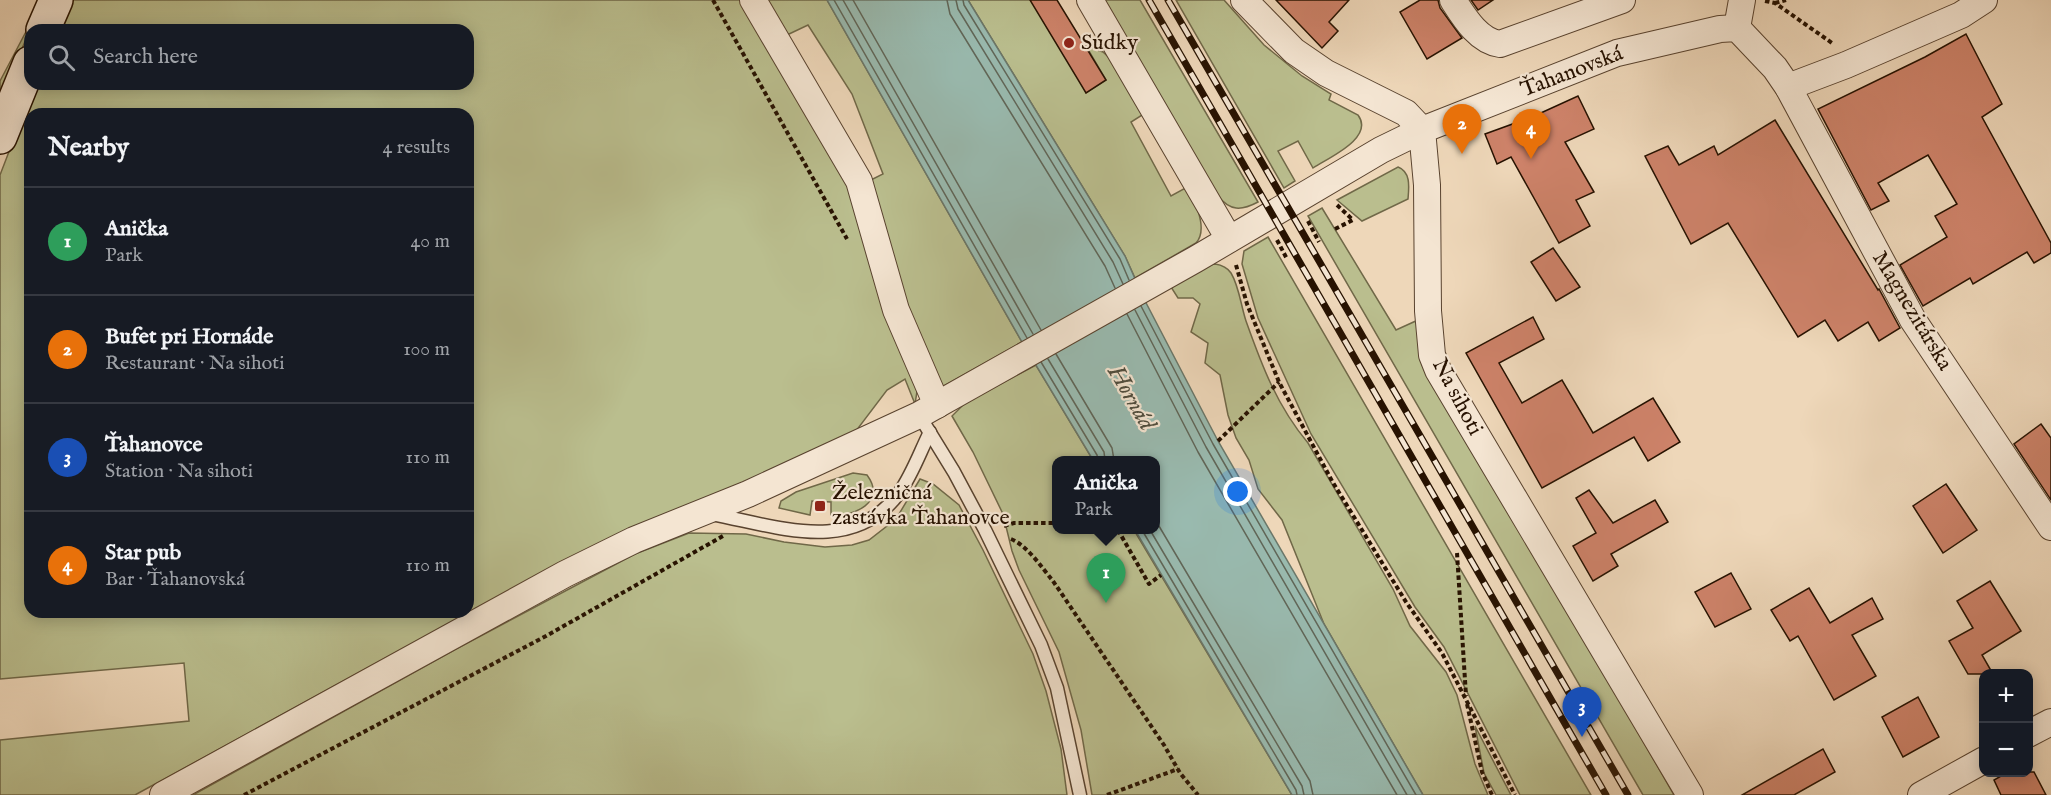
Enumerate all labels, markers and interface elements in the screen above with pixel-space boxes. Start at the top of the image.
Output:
search box [24,24,474,90]
place label: Súdky [1081,29,1138,57]
marker: Súdky [1062,36,1076,50]
street label: Ťahanovská [1517,40,1628,104]
icon: search [45,41,78,74]
text: Search here [93,43,198,71]
pin: 2 [1442,104,1482,154]
pin: 4 [1512,110,1550,159]
text: Nearby [48,131,129,164]
text: 4 results [383,135,450,160]
text: Anička [105,215,168,243]
text: 1 [64,229,71,254]
text: 40 m [411,229,450,254]
text: Park [105,243,143,268]
street label: Magnezitárska [1865,246,1959,376]
text: Bufet pri Hornáde [105,323,273,351]
text: 2 [63,337,72,362]
text: 100 m [403,337,450,362]
text: Restaurant · Na sihoti [105,351,285,376]
street label: Na sihoti [1425,354,1489,440]
water label: Hornád [1099,359,1163,438]
text: Ťahanovce [105,431,203,459]
text: 3 [64,445,71,470]
text: 110 m [406,445,450,470]
popup [1052,456,1160,534]
text: Station · Na sihoti [105,459,253,484]
text: Anička [1074,469,1138,497]
your location [1223,477,1252,506]
place label: Železničná zastávka Ťahanovce [832,479,1009,532]
text: Park [1074,497,1112,522]
marker: Železničná zastávka Ťahanovce [813,499,827,513]
text: Star pub [105,539,181,567]
text: 4 [63,553,72,578]
text: 110 m [406,553,450,578]
pin: 1 [1086,554,1126,603]
text: Bar · Ťahanovská [105,567,245,592]
map controls [1979,669,2033,777]
button: + [1979,669,2033,723]
pin: 3 [1562,688,1602,737]
button: − [1979,723,2033,777]

